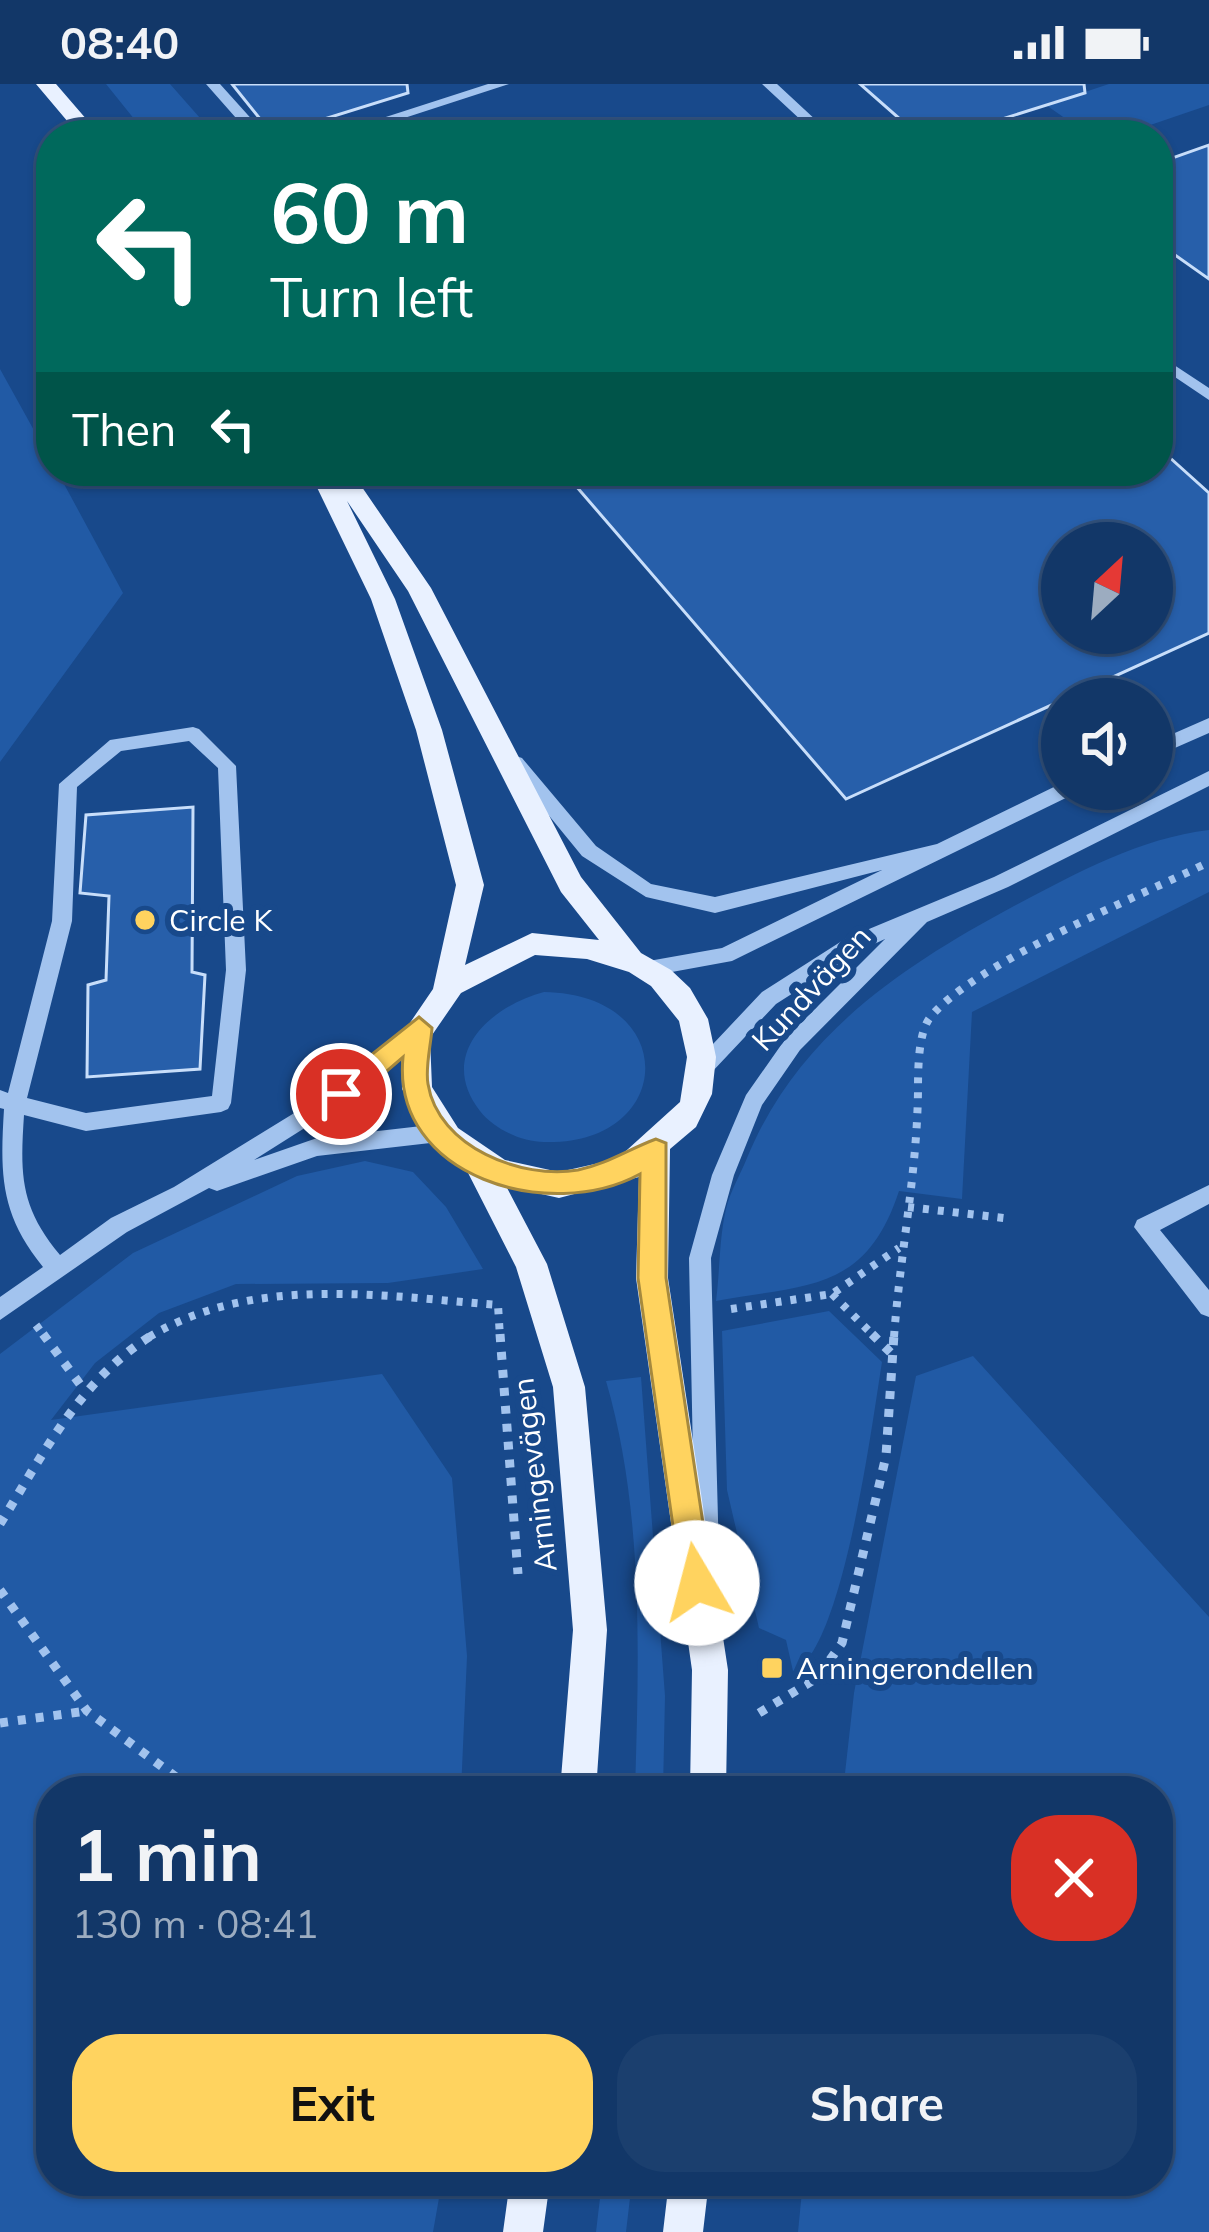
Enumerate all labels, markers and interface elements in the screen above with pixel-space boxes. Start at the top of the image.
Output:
text: 08:40 [60,14,179,70]
text: 60 m [270,159,469,264]
icon: left [72,168,228,324]
text: Turn left [270,263,473,331]
icon: left [200,396,266,462]
text: Then [72,401,176,457]
north arrow [1041,522,1173,654]
map controls [1041,522,1173,810]
button: sound [1041,678,1173,810]
place label: Circle K [169,901,273,939]
marker: Circle K [132,907,158,933]
street label: Kundvägen [743,917,879,1059]
pin [290,1043,392,1145]
icon: arrive [308,1061,374,1127]
street label: Arningevägen [503,1376,565,1574]
position arrow [634,1520,760,1646]
place label: Arningerondellen [796,1649,1034,1687]
marker: Arningerondellen [759,1655,785,1681]
text: 1 min [72,1809,262,1899]
button: close [1011,1815,1137,1941]
text: 130 m · 08:41 [72,1899,318,1948]
button: Exit [72,2034,593,2172]
button: Share [617,2034,1137,2172]

